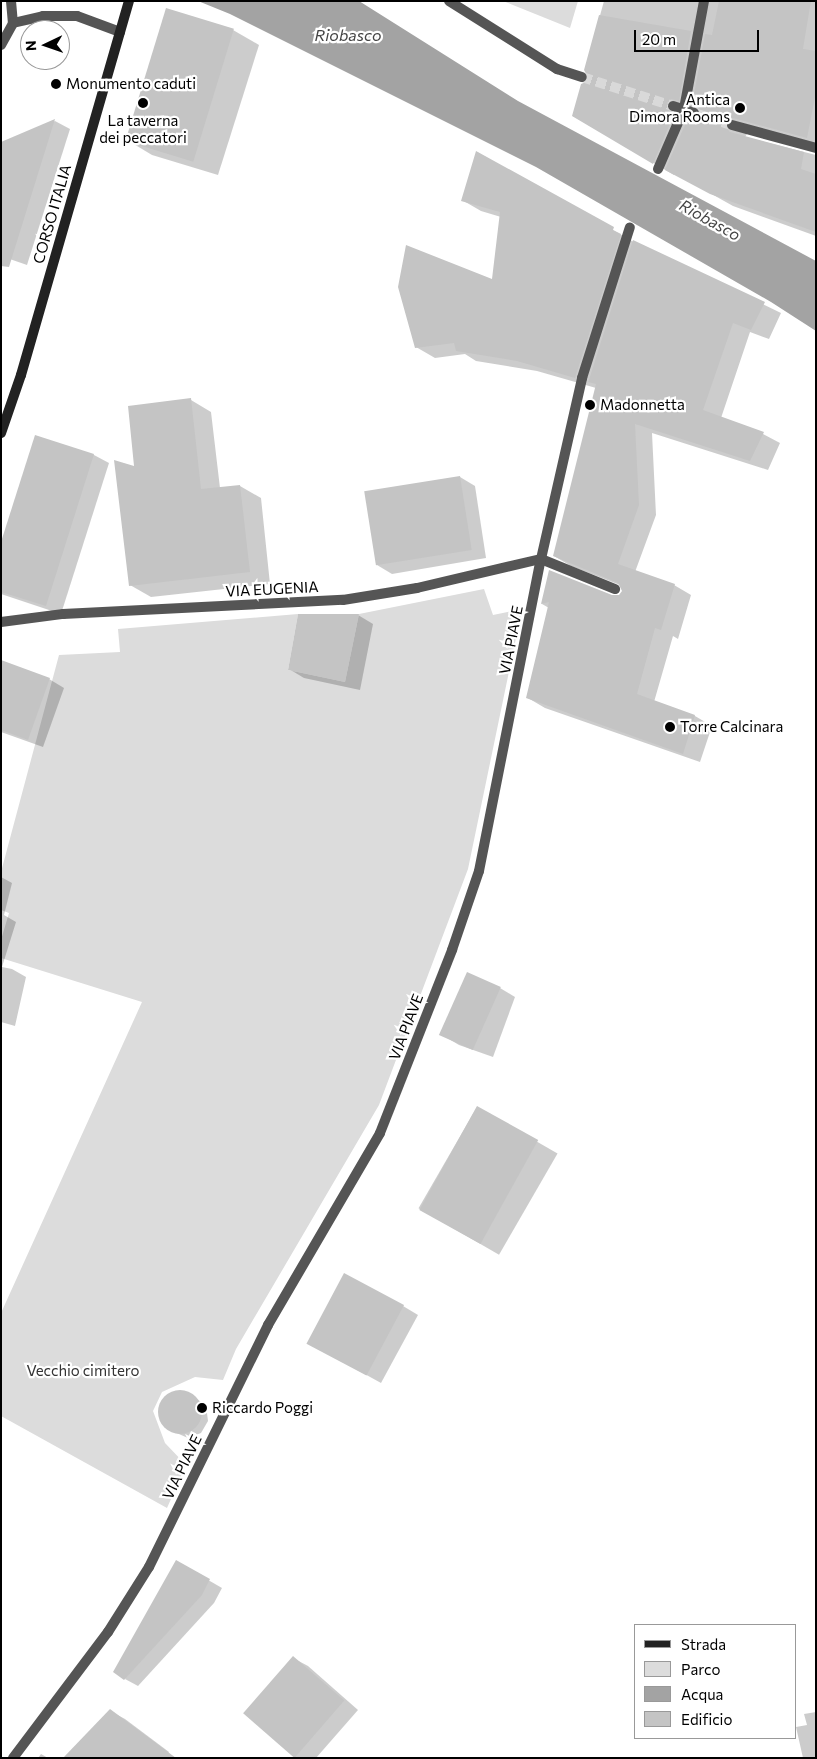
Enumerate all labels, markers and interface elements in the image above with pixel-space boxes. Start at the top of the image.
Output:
north arrow [20,20,70,70]
scale bar [637,20,762,52]
water label: Riobasco [315,25,381,45]
text: 20 m [642,30,676,48]
text: N [22,40,39,51]
place label: Monumento caduti [66,75,196,93]
marker: Monumento caduti [50,78,62,90]
place label: Antica Dimora Rooms [629,90,730,125]
marker: La taverna dei peccatori [137,97,149,109]
marker: Antica Dimora Rooms [734,102,746,114]
place label: La taverna dei peccatori [99,111,187,146]
street label: CORSO ITALIA [29,162,75,266]
water label: Riobasco [676,195,744,245]
place label: Madonnetta [600,396,685,414]
marker: Madonnetta [584,399,596,411]
street label: VIA EUGENIA [225,578,319,600]
street label: VIA PIAVE [496,604,526,676]
place label: Torre Calcinara [680,718,783,736]
marker: Torre Calcinara [664,721,676,733]
street label: VIA PIAVE [385,991,427,1063]
park label: Vecchio cimitero [26,1362,140,1380]
place label: Riccardo Poggi [212,1399,313,1417]
marker: Riccardo Poggi [196,1402,208,1414]
street label: VIA PIAVE [159,1432,205,1502]
legend [634,1624,797,1739]
text: Strada [681,1635,726,1653]
text: Parco [681,1660,720,1678]
text: Acqua [681,1685,723,1703]
text: Edificio [681,1710,732,1728]

